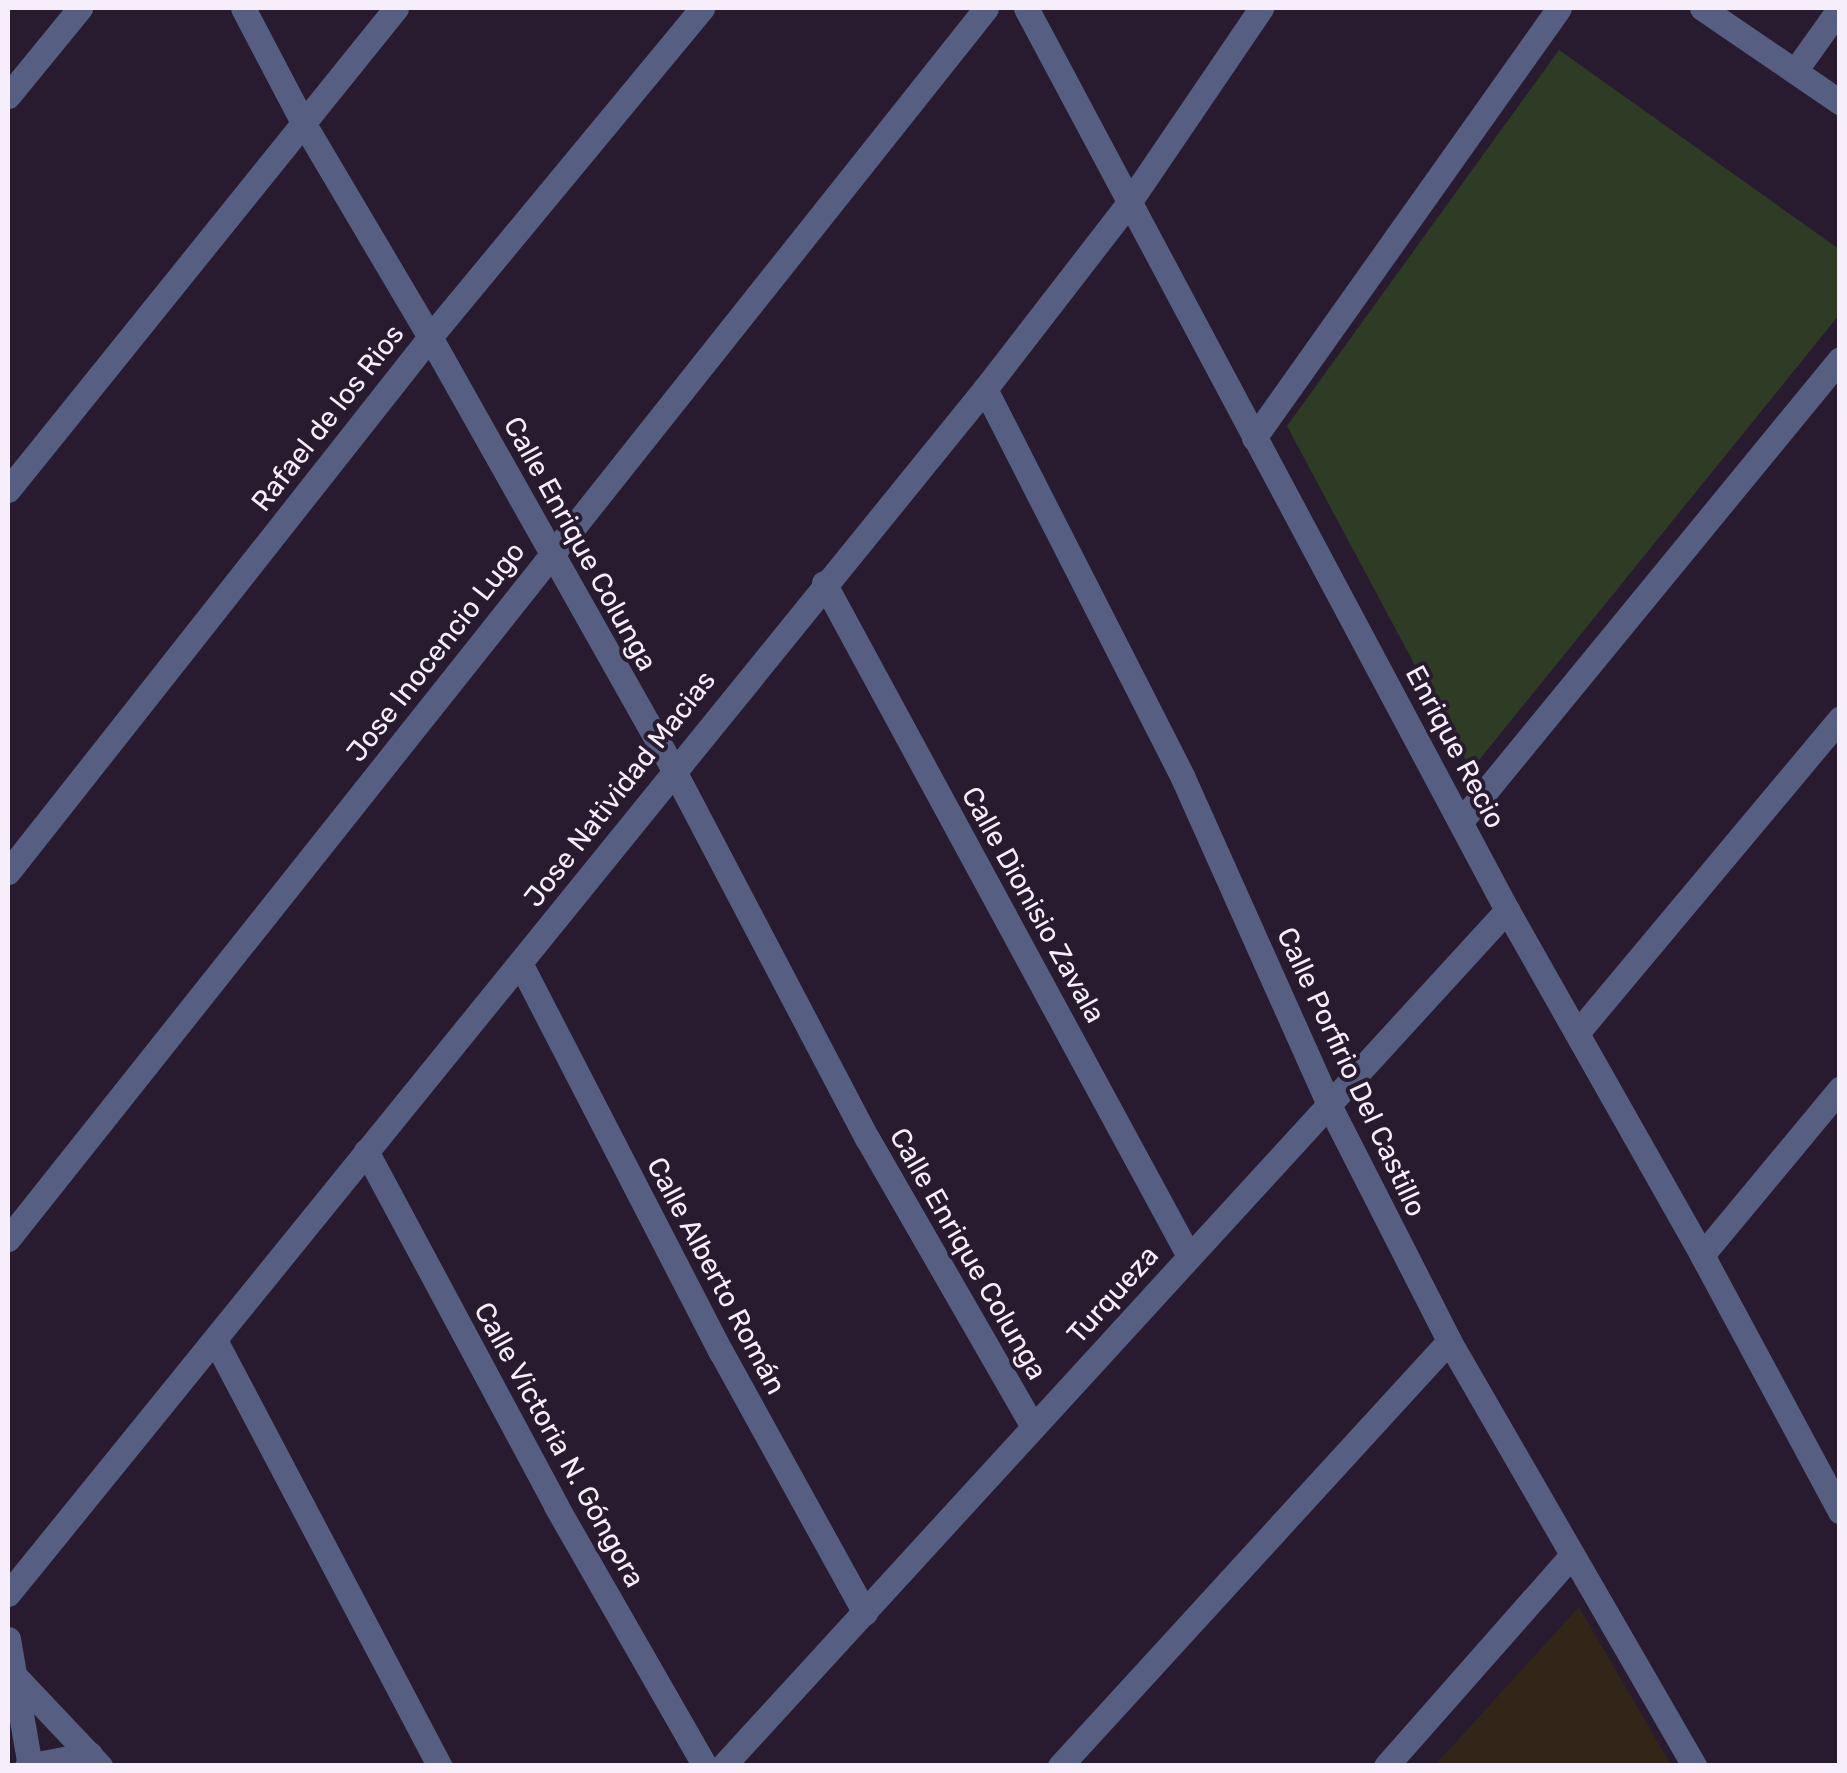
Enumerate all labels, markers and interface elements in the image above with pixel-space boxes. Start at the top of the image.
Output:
street label: Rafael de los Rios [245,318,411,518]
street label: Calle Enrique Colunga [496,411,664,677]
street label: Jose Inocencio Lugo [340,535,532,769]
street label: Enrique Recio [1398,660,1512,834]
street label: Jose Natividad Macias [517,664,723,914]
street label: Calle Dionisio Zavala [954,781,1112,1029]
street label: Calle Porfirio Del Castillo [1269,922,1433,1222]
street label: Calle Enrique Colunga [882,1122,1054,1386]
street label: Calle Alberto Román [639,1151,793,1401]
street label: Turqueza [1060,1239,1166,1351]
street label: Calle Victoria N. Góngora [466,1296,652,1594]

